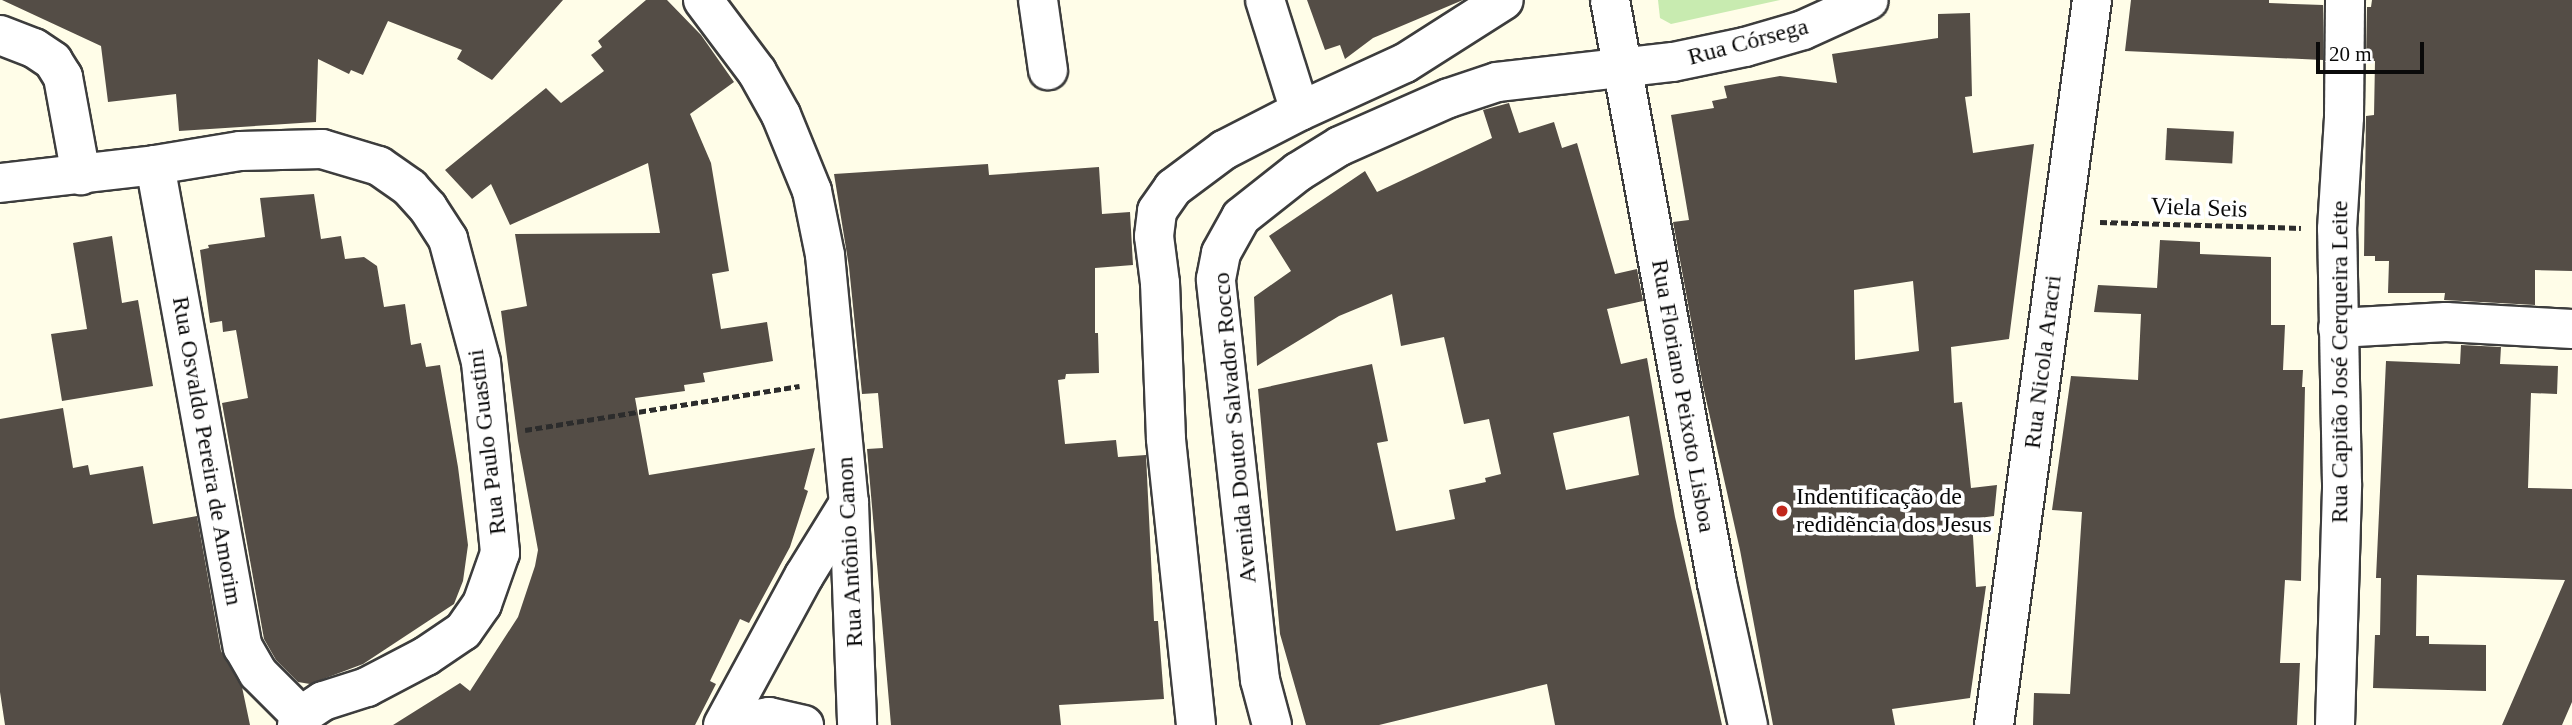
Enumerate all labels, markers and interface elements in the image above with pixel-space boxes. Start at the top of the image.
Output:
street label: Rua Córsega [1685,12,1811,72]
scale bar [2320,28,2428,72]
text: 20 m [2329,42,2372,66]
street label: Viela Seis [2150,192,2248,224]
street label: Rua Capitão José Cerqueira Leite [2326,201,2354,523]
street label: Rua Floriano Peixoto Lisboa [1645,257,1721,535]
street label: Avenida Doutor Salvador Rocco [1207,271,1263,585]
street label: Rua Nicola Aracri [2018,273,2068,451]
street label: Rua Osvaldo Pereira de Amorim [166,294,248,608]
street label: Rua Paulo Guastini [461,348,513,536]
street label: Rua Antônio Canon [831,455,869,649]
place label: Indentificação de redidẽncia dos Jesus [1796,483,1992,539]
marker: Indentificação de redidẽncia dos Jesus [1774,503,1790,519]

